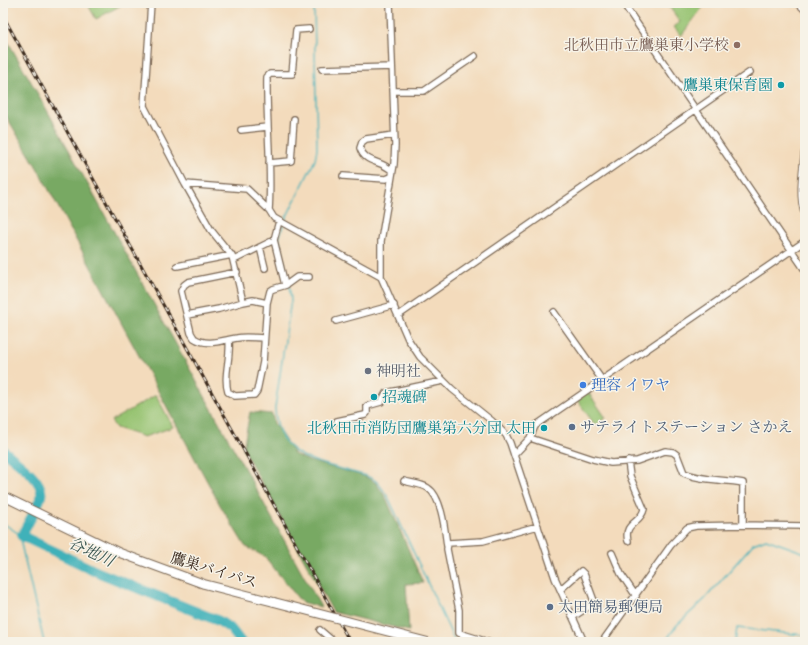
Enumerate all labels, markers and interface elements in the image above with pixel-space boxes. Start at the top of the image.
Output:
place label: 北秋田市立鷹巣東小学校 [564,35,729,55]
marker: 北秋田市立鷹巣東小学校 [732,40,742,50]
place label: 鷹巣東保育園 [683,75,773,95]
marker: 鷹巣東保育園 [776,80,786,90]
place label: 神明社 [376,361,421,381]
marker: 神明社 [363,366,373,376]
place label: 理容 イワヤ [591,375,670,395]
marker: 理容 イワヤ [578,380,588,390]
place label: 招魂碑 [382,387,427,407]
marker: 招魂碑 [369,392,379,402]
place label: サテライトステーション さかえ [580,417,793,437]
place label: 北秋田市消防団鷹巣第六分団 太田 [307,418,536,438]
marker: サテライトステーション さかえ [567,422,577,432]
marker: 北秋田市消防団鷹巣第六分団 太田 [539,423,549,433]
water label: 谷地川 [65,532,119,573]
street label: 鷹巣バイパス [168,547,260,593]
place label: 太田簡易郵便局 [558,597,663,617]
marker: 太田簡易郵便局 [545,602,555,612]

